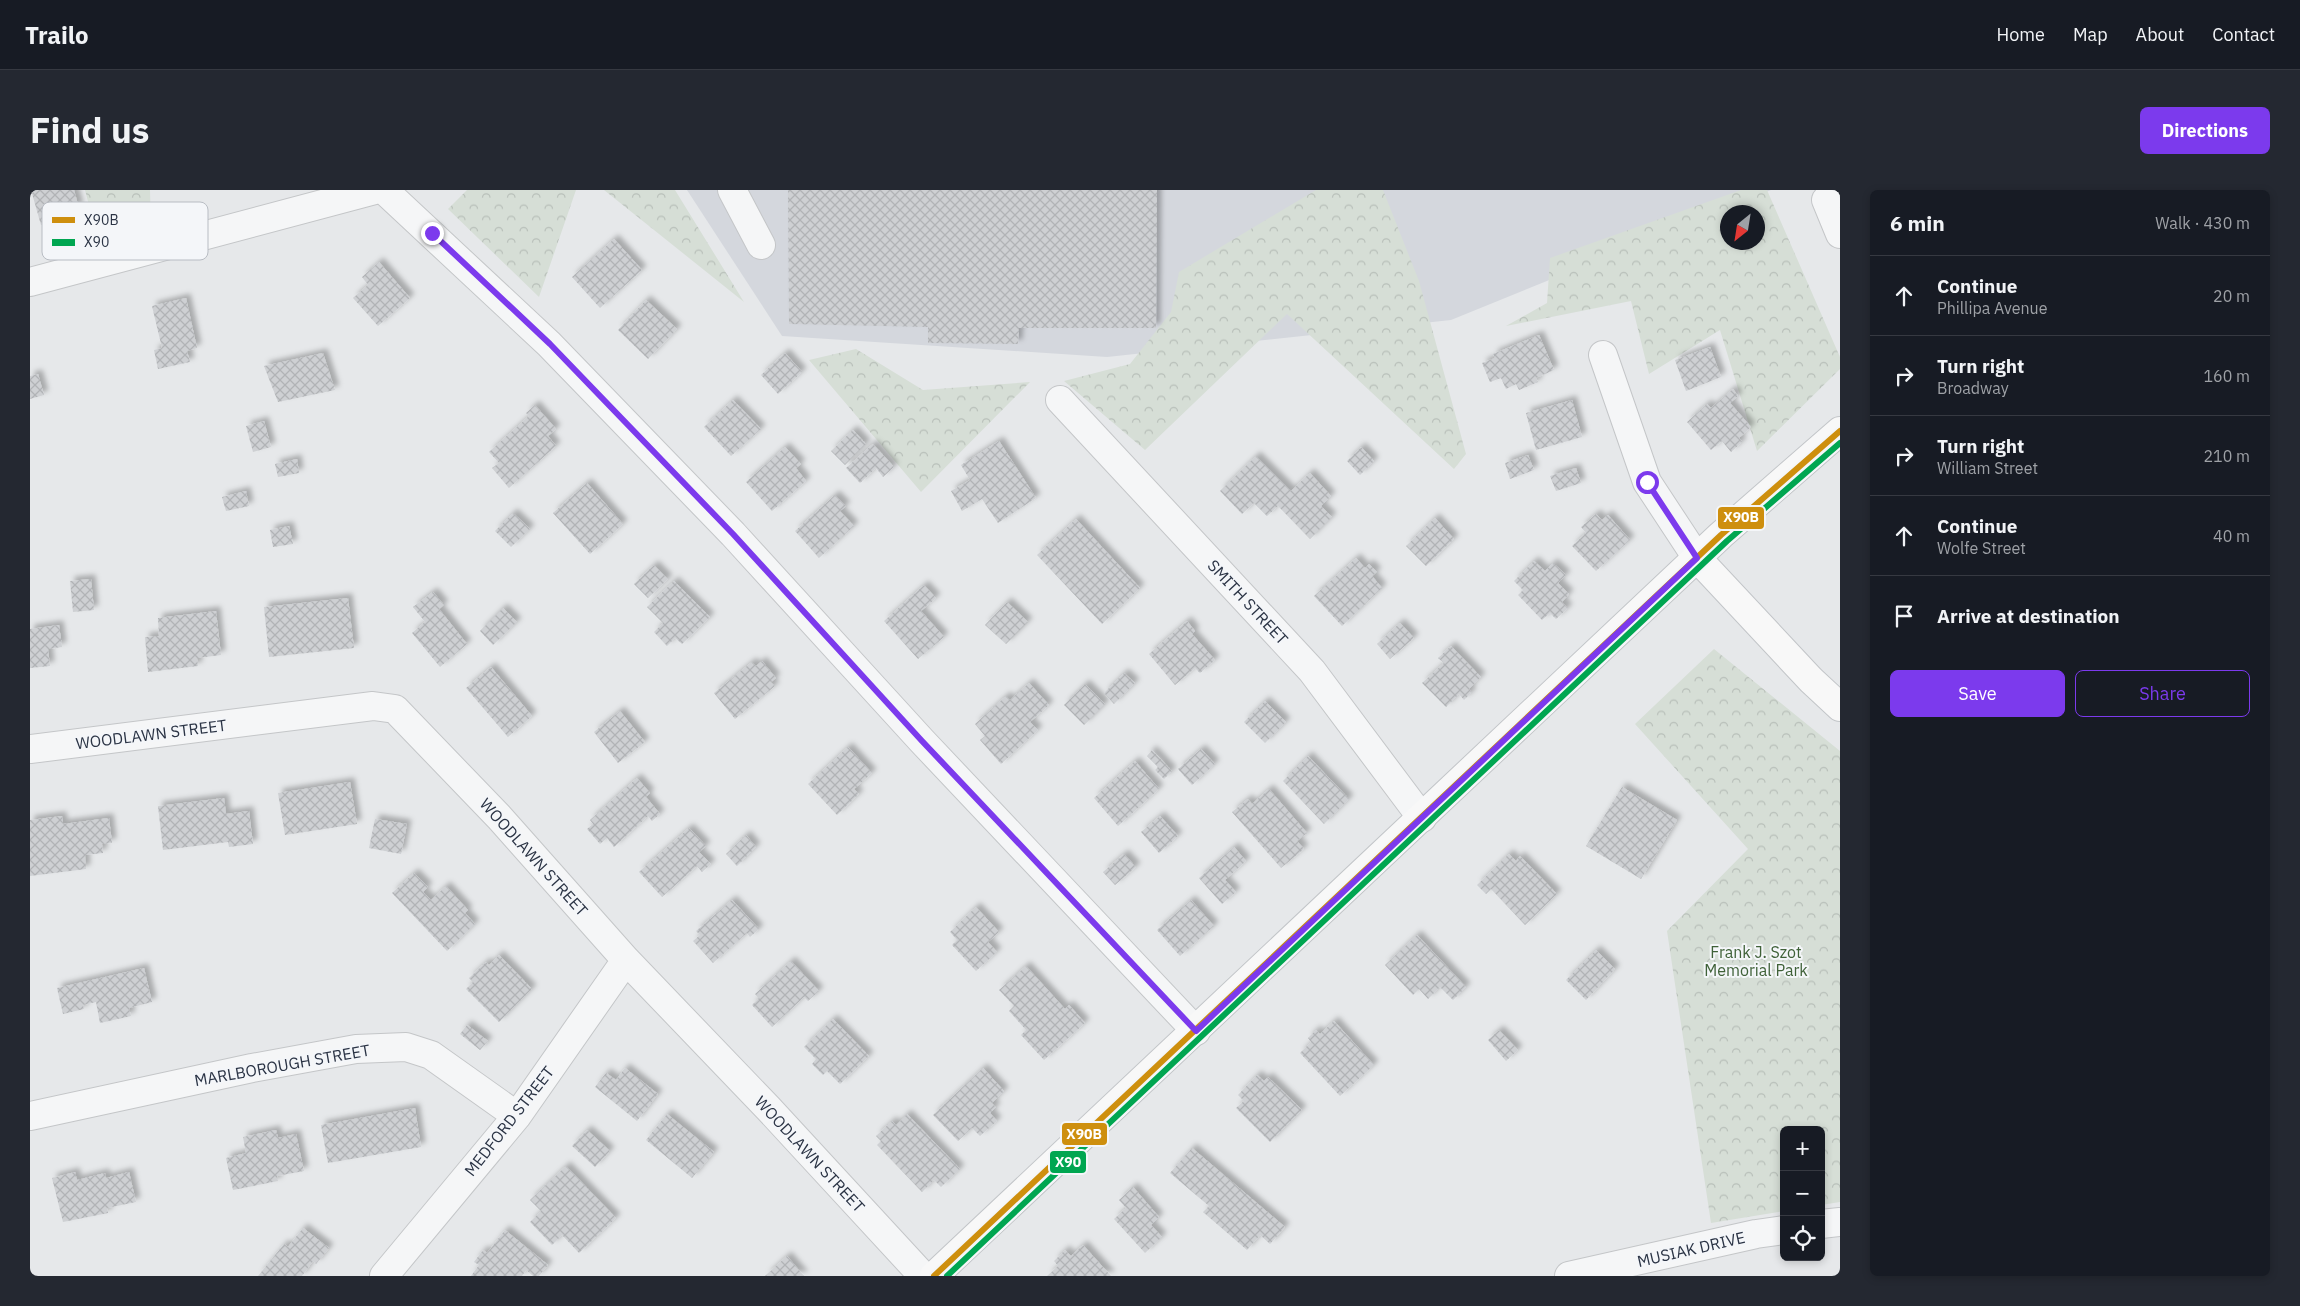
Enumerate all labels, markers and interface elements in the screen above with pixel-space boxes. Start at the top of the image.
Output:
text: Trailo [25,19,89,51]
text: Home [1997,23,2045,46]
text: Map [2073,23,2108,46]
text: About [2136,23,2184,46]
text: Contact [2212,23,2275,46]
text: Find us [30,107,149,153]
button: Directions [2140,107,2270,154]
legend [42,202,208,260]
north arrow [1720,205,1765,250]
text: 6 min [1890,209,1945,237]
text: X90B [84,211,119,229]
text: Walk · 430 m [2155,213,2250,233]
route end [421,222,444,245]
text: X90 [84,233,109,251]
text: Continue [1937,274,2017,298]
icon: ahead [1890,282,1918,310]
text: 20 m [2213,286,2250,306]
text: Phillipa Avenue [1937,298,2047,318]
text: Turn right [1937,354,2024,378]
icon: right [1890,362,1918,390]
text: 160 m [2203,366,2250,386]
text: Broadway [1937,378,2009,398]
text: Turn right [1937,434,2024,458]
icon: right [1890,442,1918,470]
text: 210 m [2203,446,2250,466]
text: William Street [1937,458,2038,478]
route start [1636,471,1659,494]
line badge: X90B [1717,506,1765,530]
text: X90B [1723,508,1759,526]
text: Continue [1937,514,2017,538]
icon: ahead [1890,522,1918,550]
text: 40 m [2213,526,2250,546]
text: Wolfe Street [1937,538,2026,558]
street label: SMITH STREET [1203,555,1293,649]
icon: arrive [1890,602,1918,630]
text: Arrive at destination [1937,604,2120,628]
button: Save [1890,670,2065,717]
button: Share [2075,670,2250,717]
street label: WOODLAWN STREET [74,715,228,753]
street label: WOODLAWN STREET [476,794,592,920]
park label: Frank J. Szot Memorial Park [1704,942,1808,980]
street label: MARLBOROUGH STREET [193,1040,371,1090]
street label: MEDFORD STREET [460,1062,558,1180]
street label: WOODLAWN STREET [751,1092,869,1216]
line badge: X90B [1061,1122,1108,1146]
text: X90B [1066,1125,1102,1143]
map controls [1780,1126,1825,1261]
button: + [1780,1126,1825,1171]
line badge: X90 [1049,1150,1087,1174]
text: X90 [1055,1153,1081,1171]
button: − [1780,1171,1825,1216]
button: locate [1780,1216,1825,1261]
street label: MUSIAK DRIVE [1635,1227,1747,1271]

